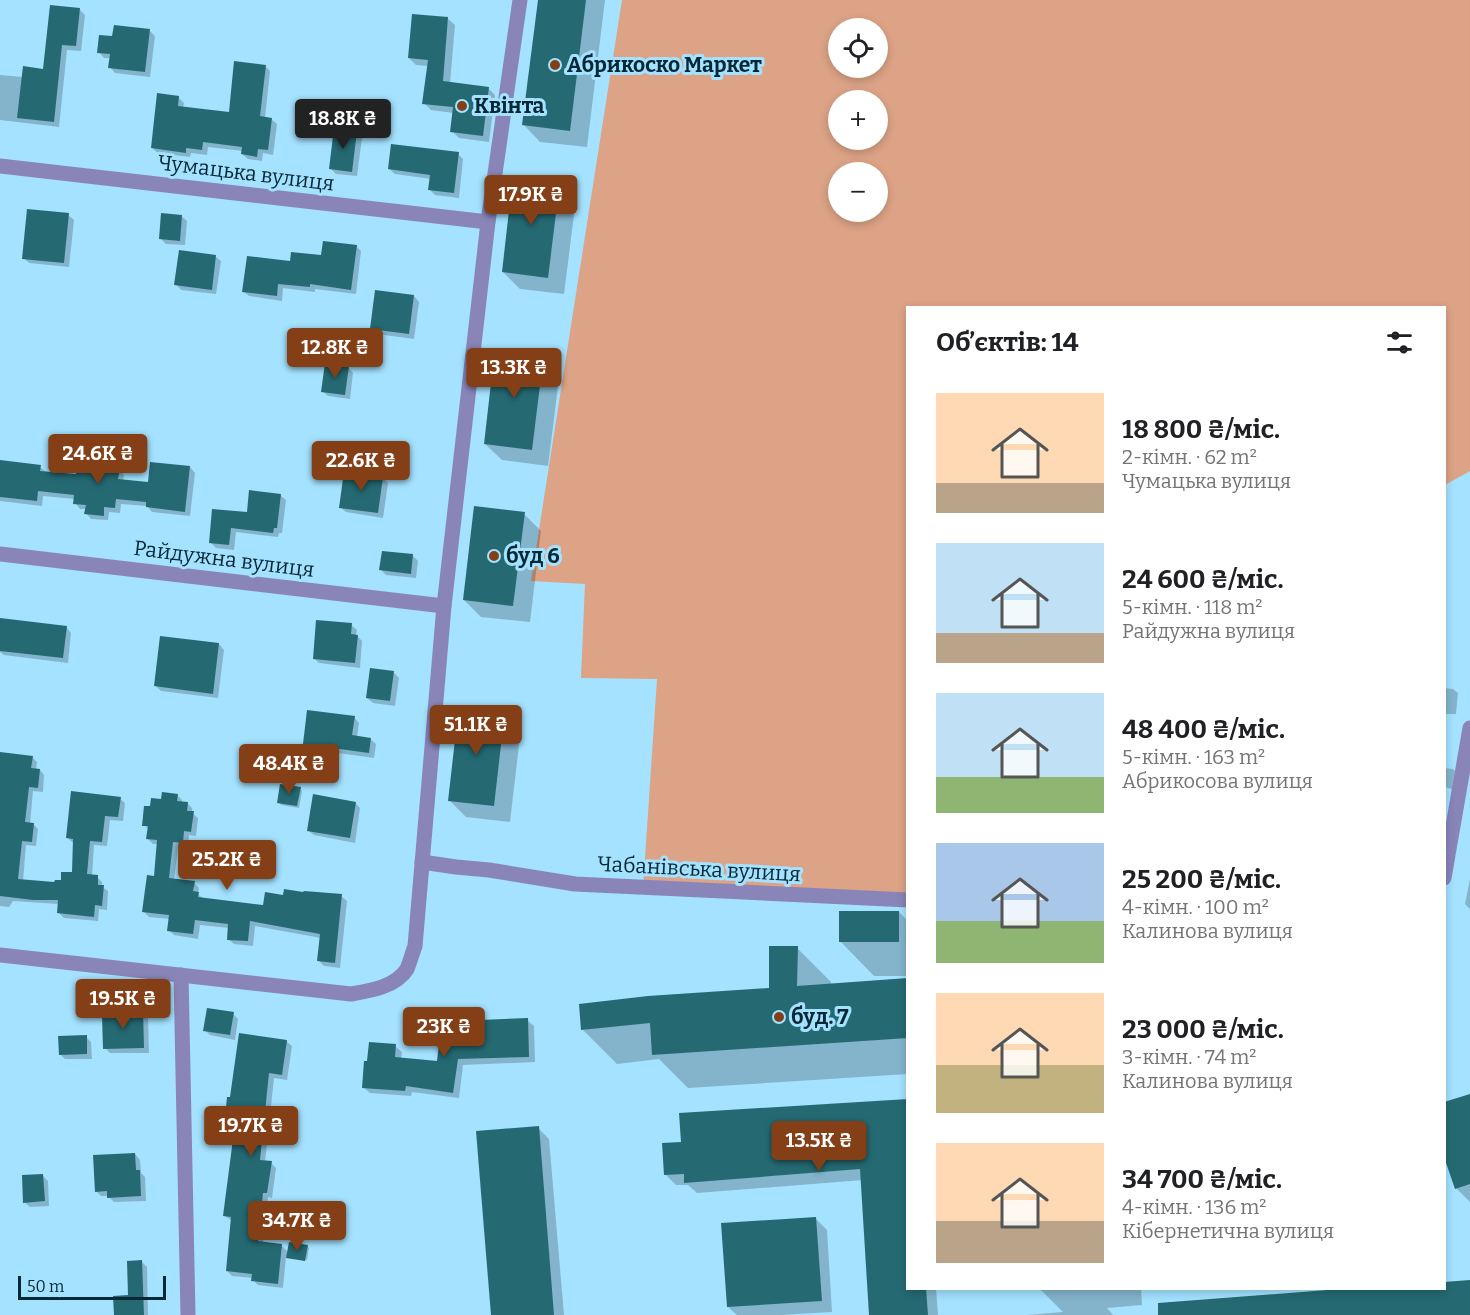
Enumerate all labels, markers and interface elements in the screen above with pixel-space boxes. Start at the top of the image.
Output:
map controls [828,18,888,222]
button: locate [828,18,888,78]
place label: Абрикоско Маркет [567,52,762,78]
marker: Абрикоско Маркет [548,58,562,72]
button: + [828,90,888,150]
place label: Квінта [474,93,545,119]
pin: 18.8K ₴ [288,99,398,150]
marker: Квінта [455,99,469,113]
text: 18.8K ₴ [309,106,377,130]
street label: Чумацька вулиця [156,149,336,197]
button: − [828,162,888,222]
pin: 17.9K ₴ [476,175,586,226]
text: 17.9K ₴ [498,182,564,206]
icon: filters [1383,326,1416,359]
text: Об’єктів: 14 [936,327,1079,358]
pin: 12.8K ₴ [280,328,390,379]
text: 12.8K ₴ [301,335,369,359]
pin: 13.3K ₴ [459,348,569,399]
text: 13.3K ₴ [480,355,548,379]
text: 18 800 ₴/міс. [1122,414,1280,445]
icon: home [984,417,1056,489]
pin: 24.6K ₴ [43,434,153,485]
text: 24.6K ₴ [62,441,134,465]
pin: 22.6K ₴ [306,441,416,492]
text: 2-кімн. · 62 m² [1122,445,1257,469]
text: 22.6K ₴ [326,448,396,472]
text: Чумацька вулиця [1122,469,1291,493]
street label: Райдужна вулиця [132,535,316,583]
place label: буд 6 [506,543,560,569]
marker: буд 6 [487,549,501,563]
text: 24 600 ₴/міс. [1122,564,1283,595]
icon: home [984,567,1056,639]
text: 5-кімн. · 118 m² [1122,595,1262,619]
text: Райдужна вулиця [1122,619,1295,643]
pin: 51.1K ₴ [421,705,531,756]
text: 51.1K ₴ [444,712,508,736]
text: 48 400 ₴/міс. [1122,714,1285,745]
icon: home [984,717,1056,789]
pin: 48.4K ₴ [234,744,344,795]
text: 5-кімн. · 163 m² [1122,745,1265,769]
text: 48.4K ₴ [253,751,325,775]
text: Абрикосова вулиця [1122,769,1313,793]
pin: 25.2K ₴ [172,840,282,891]
text: 25.2K ₴ [192,847,262,871]
street label: Чабанівська вулиця [597,851,801,887]
text: 25 200 ₴/міс. [1122,864,1281,895]
icon: home [984,867,1056,939]
text: 4-кімн. · 100 m² [1122,895,1269,919]
text: Калинова вулиця [1122,919,1293,943]
pin: 19.5K ₴ [68,979,178,1030]
text: 19.5K ₴ [90,986,156,1010]
place label: буд. 7 [791,1004,849,1030]
pin: 23K ₴ [402,1007,486,1058]
marker: буд. 7 [772,1010,786,1024]
text: 23K ₴ [417,1014,471,1038]
text: 23 000 ₴/міс. [1122,1014,1284,1045]
icon: home [984,1017,1056,1089]
text: 3-кімн. · 74 m² [1122,1045,1256,1069]
text: Калинова вулиця [1122,1069,1293,1093]
pin: 19.7K ₴ [196,1106,306,1157]
text: 19.7K ₴ [218,1113,284,1137]
pin: 13.5K ₴ [764,1121,874,1172]
text: 13.5K ₴ [786,1128,852,1152]
text: 34 700 ₴/міс. [1122,1164,1282,1195]
icon: home [984,1167,1056,1239]
text: 4-кімн. · 136 m² [1122,1195,1266,1219]
pin: 34.7K ₴ [242,1201,352,1252]
text: 34.7K ₴ [262,1208,332,1232]
text: Кібернетична вулиця [1122,1219,1334,1243]
scale bar [18,1273,166,1300]
text: 50 m [27,1277,64,1296]

